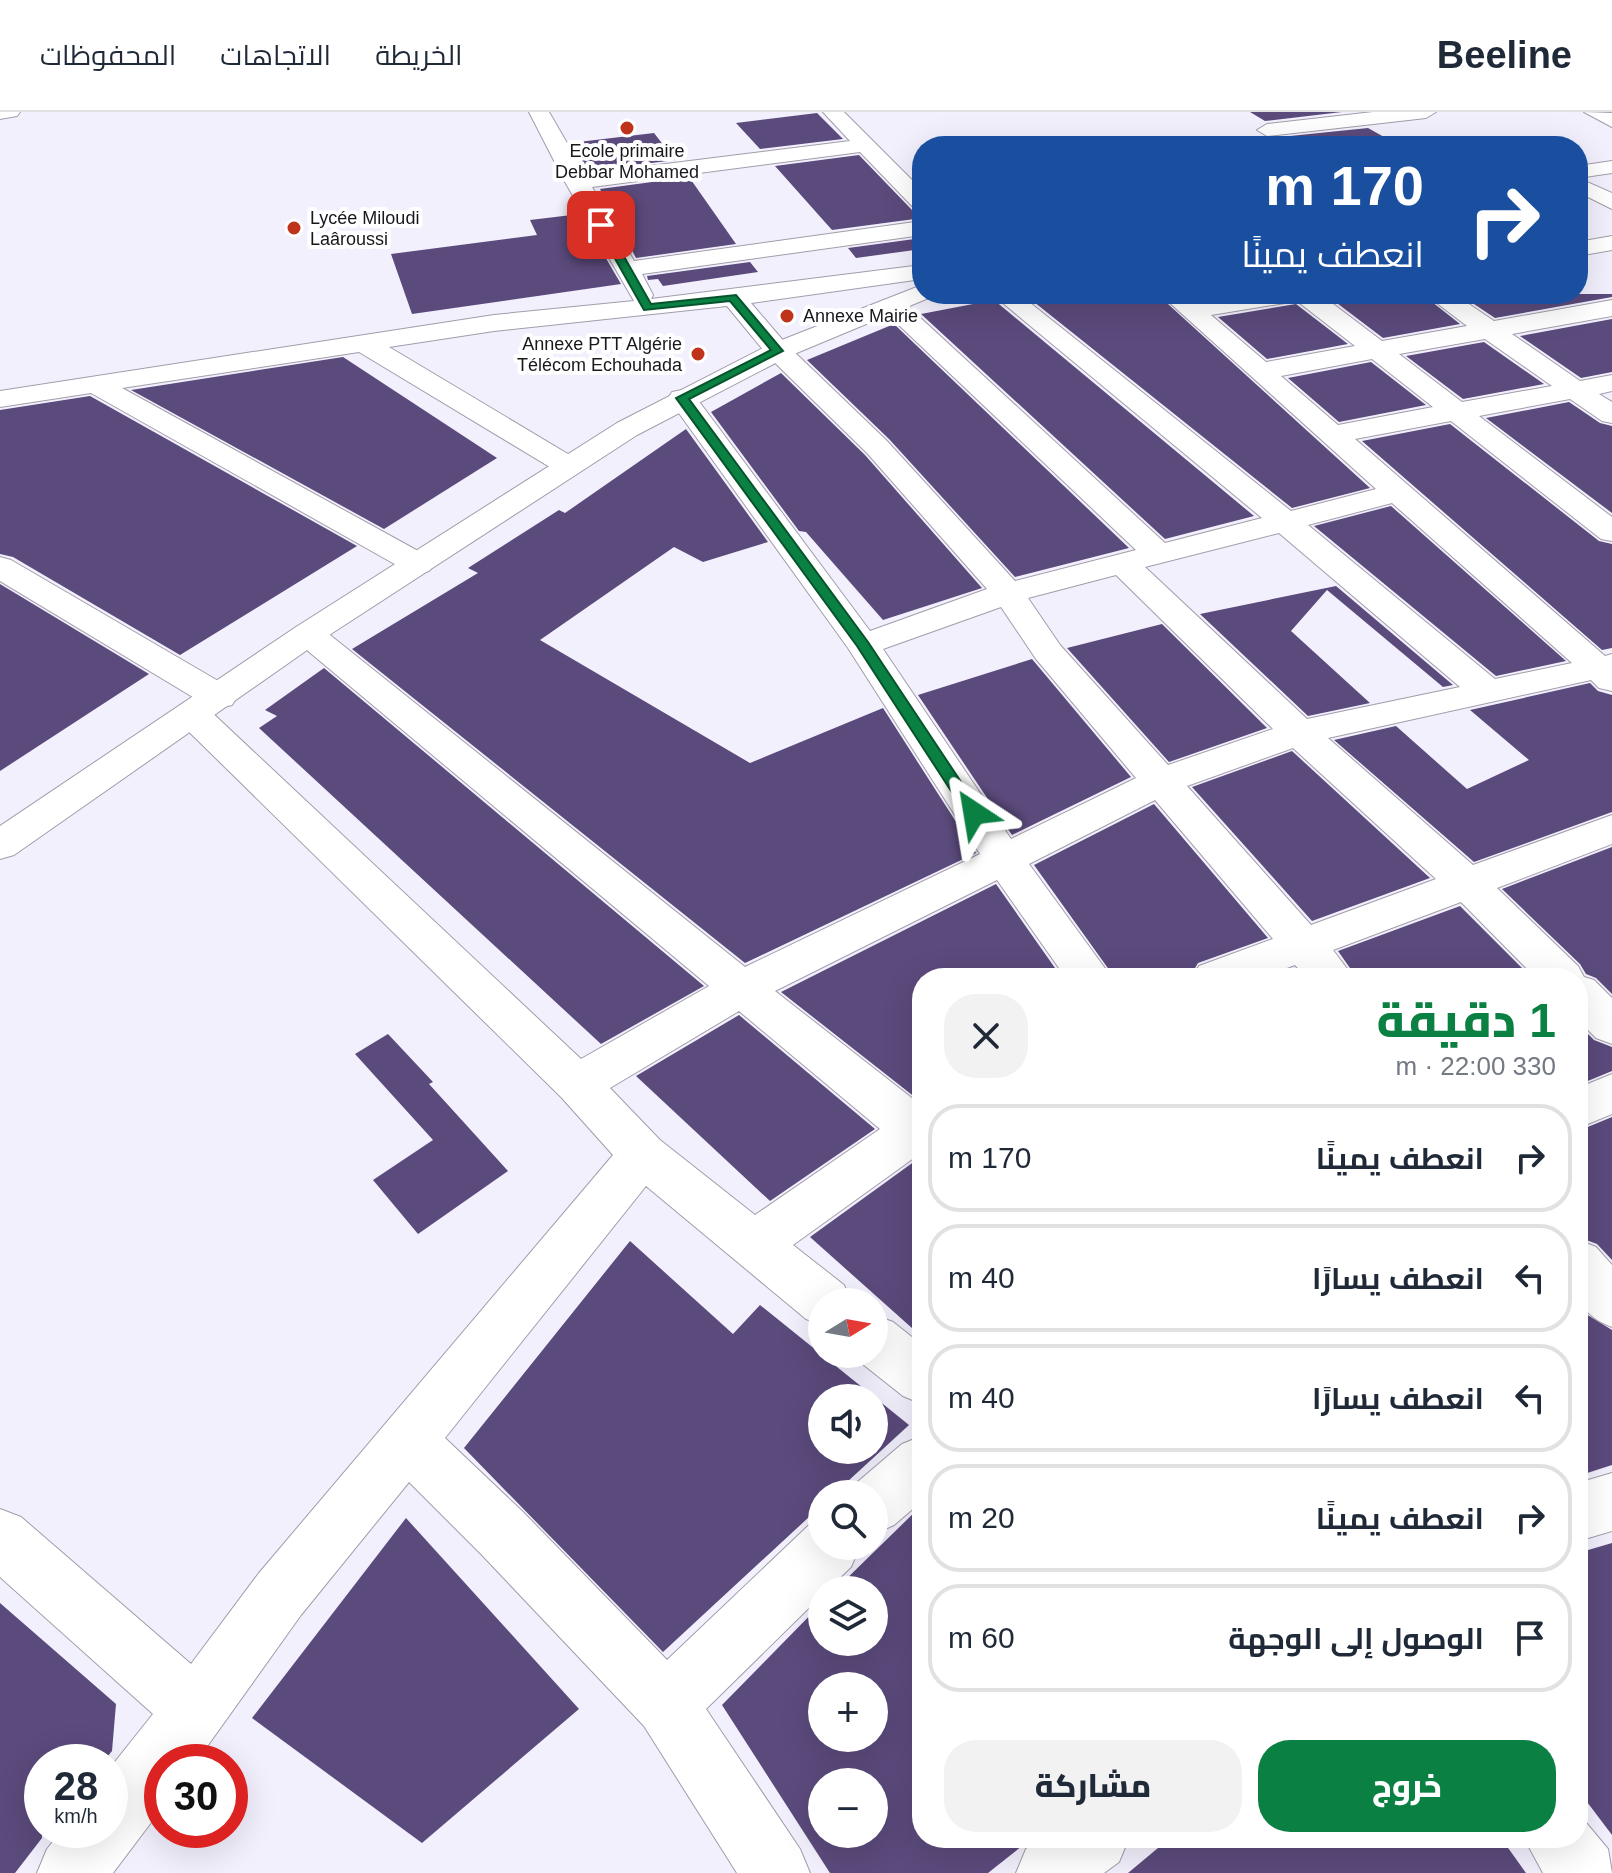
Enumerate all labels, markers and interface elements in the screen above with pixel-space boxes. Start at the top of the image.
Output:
text: Beeline [1437,34,1572,76]
text: المحفوظات [40,40,176,71]
text: الاتجاهات [220,40,331,71]
text: الخريطة [375,40,463,71]
marker: Ecole primaire Debbar Mohamed [618,119,636,137]
place label: Ecole primaire Debbar Mohamed [555,141,699,182]
text: 170 m [1265,154,1424,217]
icon: right [1452,168,1556,272]
pin [567,191,635,259]
icon: arrive [579,203,623,247]
place label: Lycée Miloudi Laâroussi [310,208,419,249]
marker: Lycée Miloudi Laâroussi [285,219,303,237]
text: انعطف يمينًا [1241,234,1424,275]
place label: Annexe Mairie [803,306,918,326]
marker: Annexe Mairie [778,307,796,325]
place label: Annexe PTT Algérie Télécom Echouhada [517,334,683,375]
marker: Annexe PTT Algérie Télécom Echouhada [689,345,707,363]
position arrow [932,771,1016,855]
button: close [944,994,1028,1078]
text: 1 دقيقة [1377,994,1556,1047]
text: 330 m · 22:00 [1396,1051,1556,1081]
icon: right [1508,1136,1552,1180]
text: 170 m [948,1141,1031,1174]
text: انعطف يمينًا [1316,1142,1484,1175]
icon: left [1508,1256,1552,1300]
text: 40 m [948,1261,1015,1294]
text: انعطف يسارًا [1312,1262,1484,1295]
north arrow [808,1288,888,1368]
map controls [808,1288,888,1848]
icon: left [1508,1376,1552,1420]
text: 40 m [948,1381,1015,1414]
text: انعطف يسارًا [1312,1382,1484,1415]
button: sound [808,1384,888,1464]
button: search [808,1480,888,1560]
icon: right [1508,1496,1552,1540]
text: 20 m [948,1501,1015,1534]
text: انعطف يمينًا [1316,1502,1484,1535]
button: layers [808,1576,888,1656]
icon: arrive [1508,1616,1552,1660]
text: 60 m [948,1621,1015,1654]
text: الوصول إلى الوجهة [1228,1622,1484,1655]
button: + [808,1672,888,1752]
button: مشاركة [944,1740,1242,1832]
button: خروج [1258,1740,1556,1832]
speed limit sign: 30 [144,1744,248,1848]
text: 28 [54,1764,98,1808]
button: − [808,1768,888,1848]
text: km/h [54,1805,98,1827]

